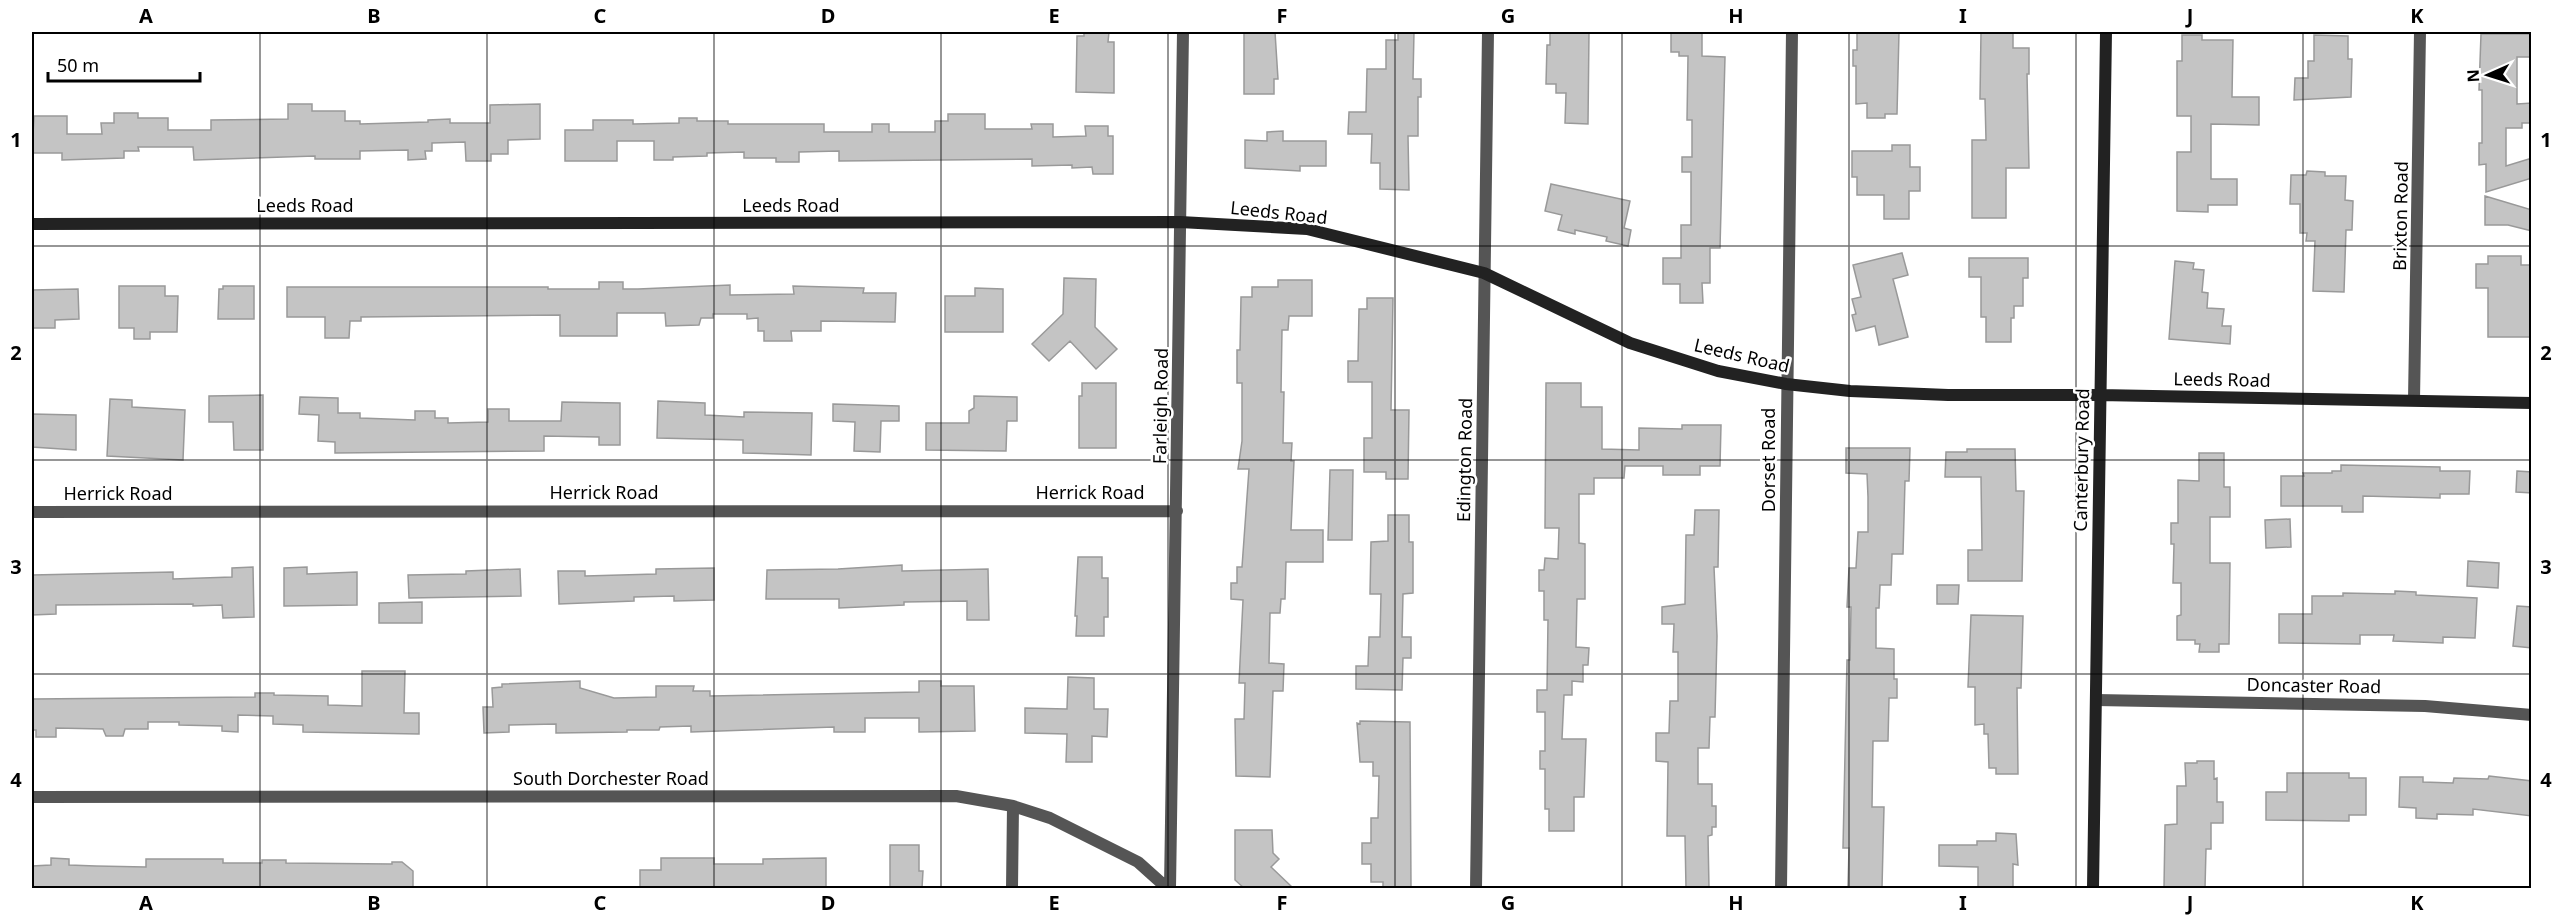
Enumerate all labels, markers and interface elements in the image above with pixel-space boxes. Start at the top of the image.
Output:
text: A [139,2,153,29]
text: B [367,2,381,29]
text: C [594,2,607,29]
text: D [821,2,835,29]
text: E [1048,2,1060,29]
text: F [1277,2,1287,29]
text: G [1501,2,1515,29]
text: H [1728,2,1744,29]
text: I [1959,2,1967,29]
text: J [2185,2,2193,29]
text: K [2410,2,2424,29]
scale bar [48,45,200,83]
north arrow [2458,45,2518,105]
text: 50 m [57,53,99,77]
text: N [2462,69,2484,83]
text: 1 [10,126,22,153]
text: 1 [2540,126,2552,153]
street label: Brixton Road [2387,161,2413,271]
street label: Leeds Road [256,193,354,217]
street label: Leeds Road [742,193,840,217]
street label: Leeds Road [1229,195,1329,229]
street label: Leeds Road [1692,332,1792,378]
text: 2 [10,339,22,366]
text: 2 [2540,339,2552,366]
street label: Farleigh Road [1147,348,1173,464]
street label: Leeds Road [2173,366,2271,392]
street label: Canterbury Road [2068,388,2094,532]
street label: Edington Road [1451,398,1477,522]
street label: Dorset Road [1756,408,1780,512]
street label: Herrick Road [549,480,659,504]
street label: Herrick Road [1035,480,1145,504]
street label: Herrick Road [63,481,173,505]
text: 3 [10,553,22,580]
text: 3 [2540,553,2552,580]
street label: Doncaster Road [2247,672,2381,698]
text: 4 [10,766,22,793]
street label: South Dorchester Road [513,766,709,790]
text: 4 [2540,766,2552,793]
text: A [139,889,153,916]
text: B [367,889,381,916]
text: C [594,889,607,916]
text: D [821,889,835,916]
text: E [1048,889,1060,916]
text: F [1277,889,1287,916]
text: G [1501,889,1515,916]
text: H [1728,889,1744,916]
text: I [1959,889,1967,916]
text: J [2185,889,2193,916]
text: K [2410,889,2424,916]

